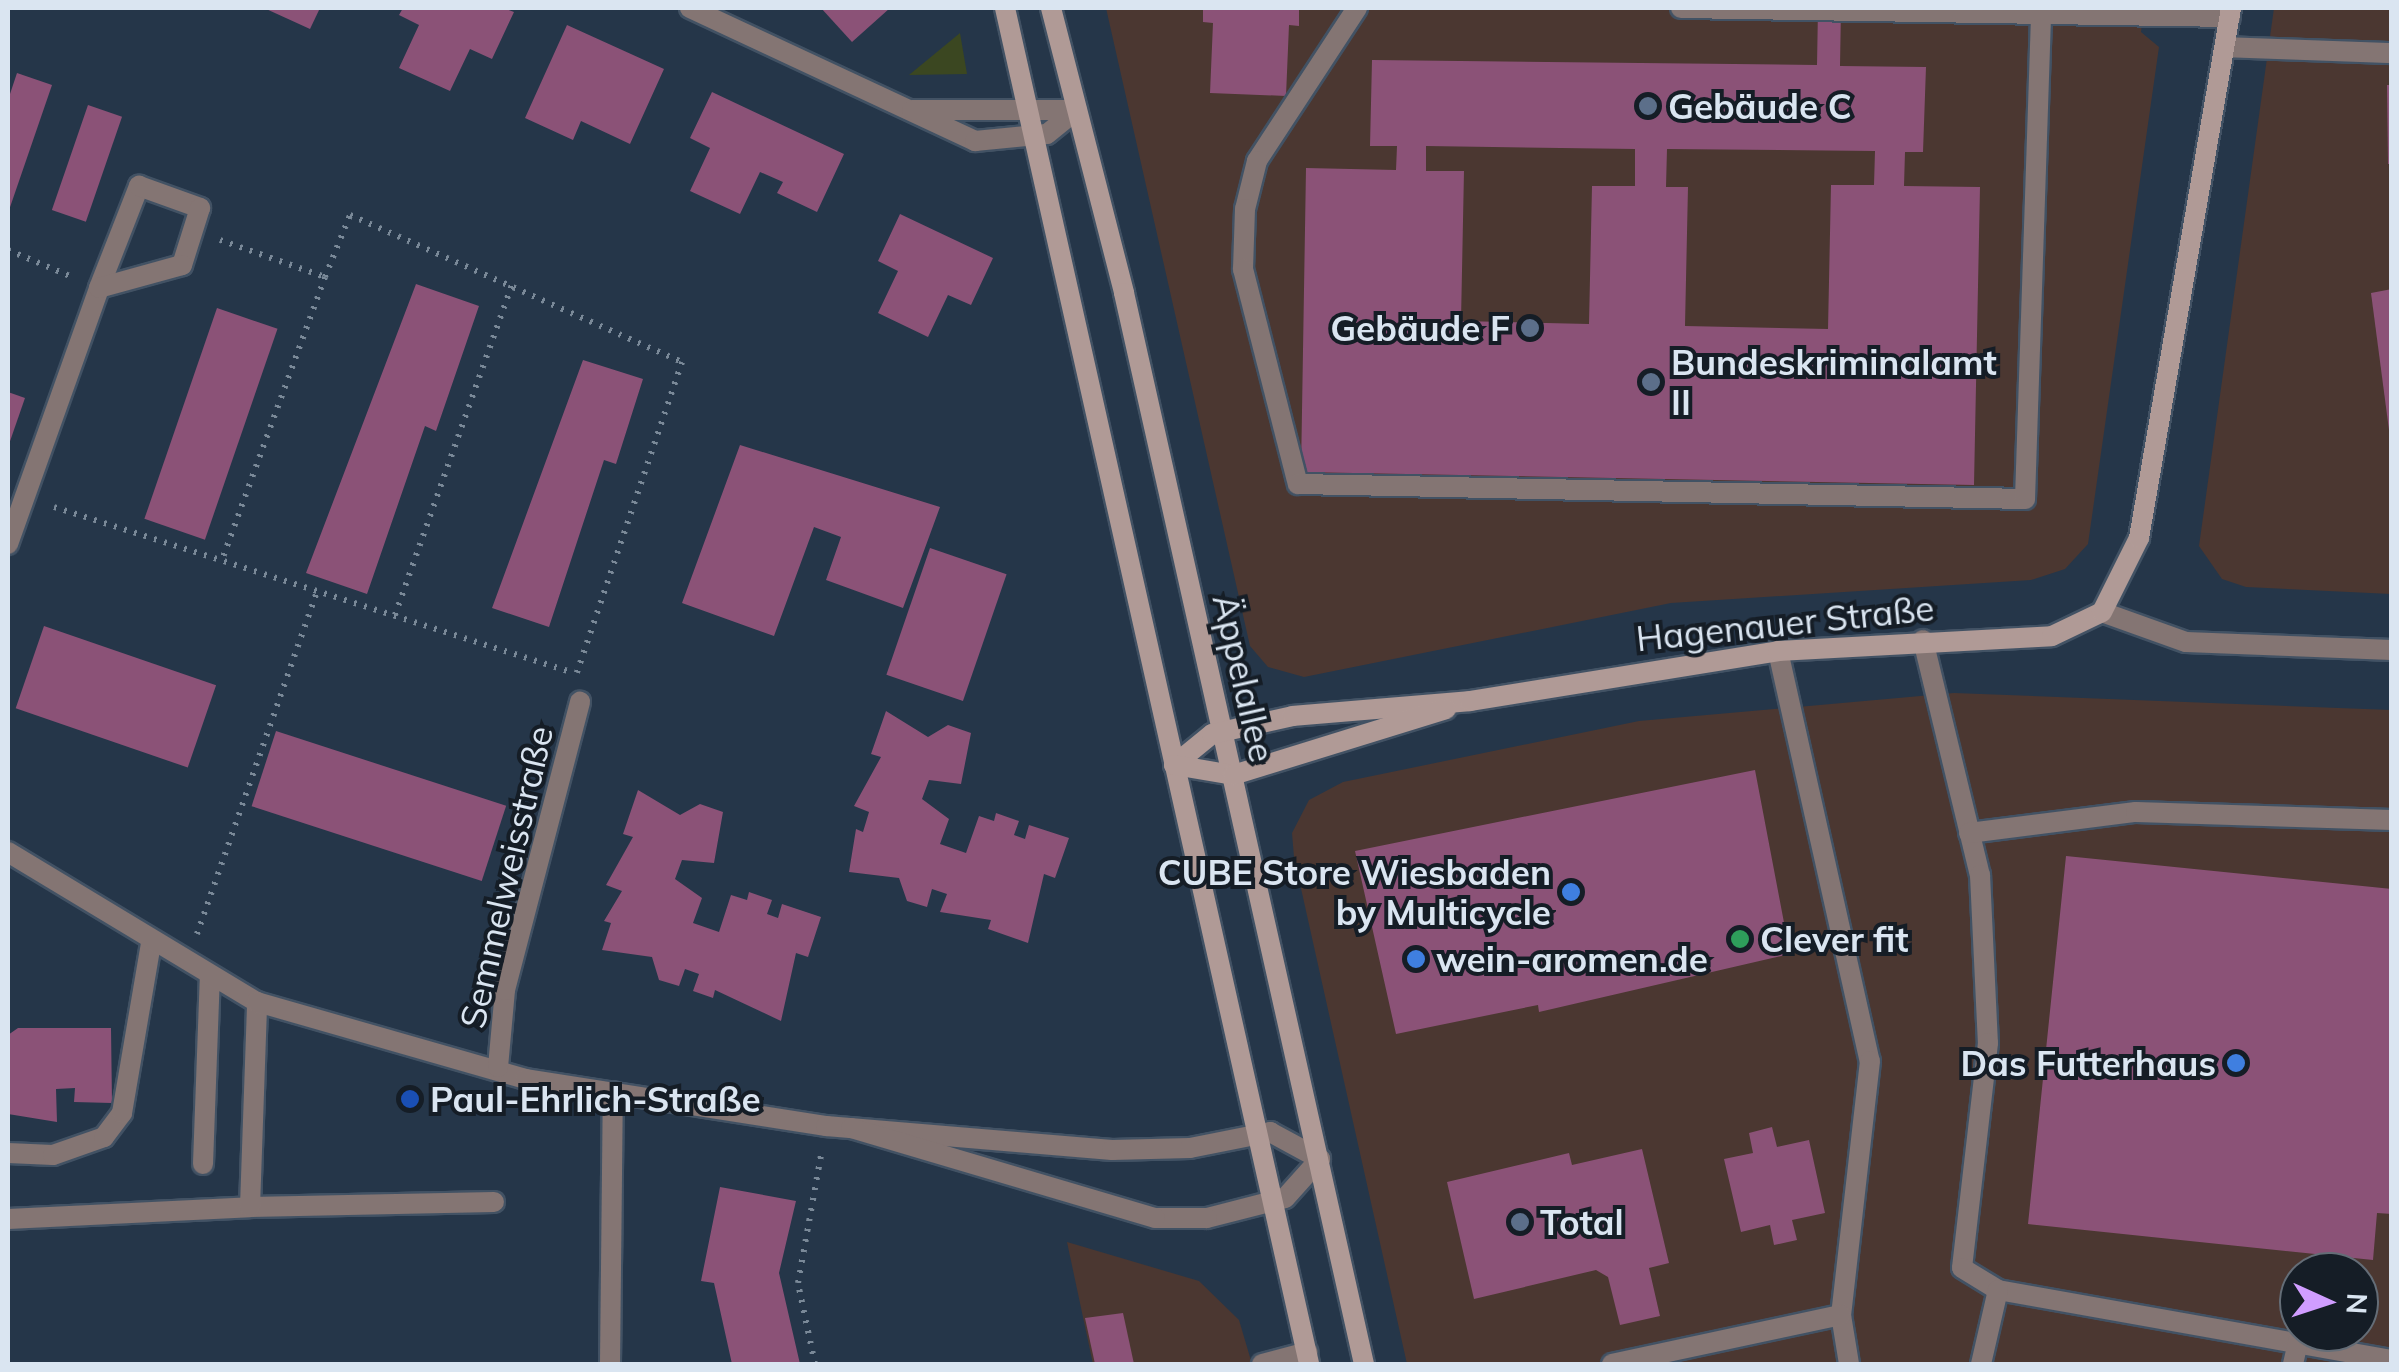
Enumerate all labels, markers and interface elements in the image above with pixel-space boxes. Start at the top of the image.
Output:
place label: Gebäude C [1668,85,1852,127]
marker: Gebäude C [1637,95,1659,117]
place label: Gebäude F [1330,307,1510,349]
marker: Gebäude F [1519,317,1541,339]
place label: Bundeskriminalamt II [1671,341,1997,423]
marker: Bundeskriminalamt II [1640,371,1662,393]
street label: Hagenauer Straße [1634,586,1936,660]
street label: Äppelallee [1204,590,1284,766]
street label: Semmelweisstraße [451,722,561,1032]
place label: CUBE Store Wiesbaden by Multicycle [1158,851,1551,933]
marker: CUBE Store Wiesbaden by Multicycle [1560,881,1582,903]
place label: Clever fit [1760,918,1908,960]
marker: Clever fit [1729,928,1751,950]
place label: wein-aromen.de [1436,938,1708,980]
marker: wein-aromen.de [1405,948,1427,970]
place label: Das Futterhaus [1961,1042,2216,1084]
marker: Das Futterhaus [2225,1052,2247,1074]
place label: Paul-Ehrlich-Straße [430,1078,761,1120]
marker: Paul-Ehrlich-Straße [399,1088,421,1110]
place label: Total [1540,1201,1624,1243]
marker: Total [1509,1211,1531,1233]
north arrow [2279,1252,2379,1352]
text: N [2339,1292,2375,1315]

